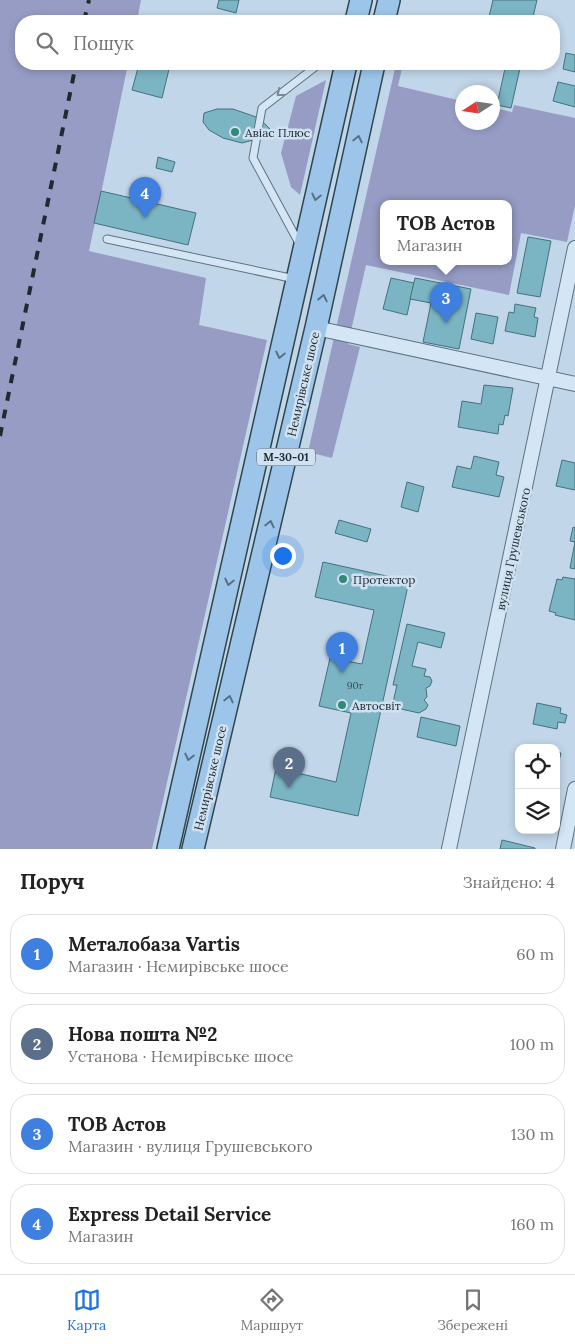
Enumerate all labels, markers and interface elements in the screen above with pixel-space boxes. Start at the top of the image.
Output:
search box [15,15,560,70]
icon: search [33,29,61,57]
text: Пошук [73,31,134,55]
north arrow [455,85,500,130]
one-way arrow [277,88,286,96]
place label: Авіас Плюс [244,125,310,140]
marker: Авіас Плюс [229,126,241,138]
one-way arrow [352,135,363,143]
pin: 4 [129,177,161,218]
one-way arrow [311,192,322,201]
popup [380,200,512,265]
text: ТОВ Астов [397,211,495,235]
text: Магазин [397,235,462,255]
pin: 3 [430,282,462,323]
one-way arrow [317,293,328,302]
street label: Немирівське шосе [284,330,322,438]
one-way arrow [275,351,286,360]
road number: М-30-01 [257,448,315,466]
street label: вулиця Грушевського [493,486,533,612]
one-way arrow [264,520,275,529]
your location [270,543,296,569]
place label: Протектор [353,572,415,587]
marker: Протектор [337,573,349,585]
one-way arrow [224,577,235,586]
pin: 1 [326,632,358,673]
house number: 90г [347,679,364,692]
one-way arrow [223,695,234,704]
place label: Автосвіт [351,698,401,713]
marker: Автосвіт [336,699,348,711]
street label: Немирівське шосе [191,724,229,832]
map controls [515,744,560,834]
button: locate [515,744,560,789]
pin: 2 [273,747,305,788]
one-way arrow [184,753,195,762]
button: layers [515,789,560,834]
text: Поруч [20,868,85,895]
text: Знайдено: 4 [463,872,555,892]
text: Металобаза Vartis [68,932,240,956]
text: 1 [34,944,40,964]
text: 60 m [516,944,554,964]
text: Магазин · Немирівське шосе [68,956,289,976]
text: Нова пошта №2 [68,1022,217,1046]
text: 2 [33,1034,41,1054]
text: 100 m [510,1034,554,1054]
text: Установа · Немирівське шосе [68,1046,294,1066]
text: ТОВ Астов [68,1112,166,1136]
text: 3 [33,1124,41,1144]
text: 130 m [511,1124,554,1144]
text: Магазин · вулиця Грушевського [68,1136,313,1156]
text: Express Detail Service [68,1202,271,1226]
text: 4 [33,1214,41,1234]
text: 160 m [510,1214,554,1234]
text: Магазин [68,1226,134,1246]
tab: Карта [67,1286,106,1334]
tab: Маршрут [240,1286,303,1334]
tab: Збережені [437,1286,508,1334]

